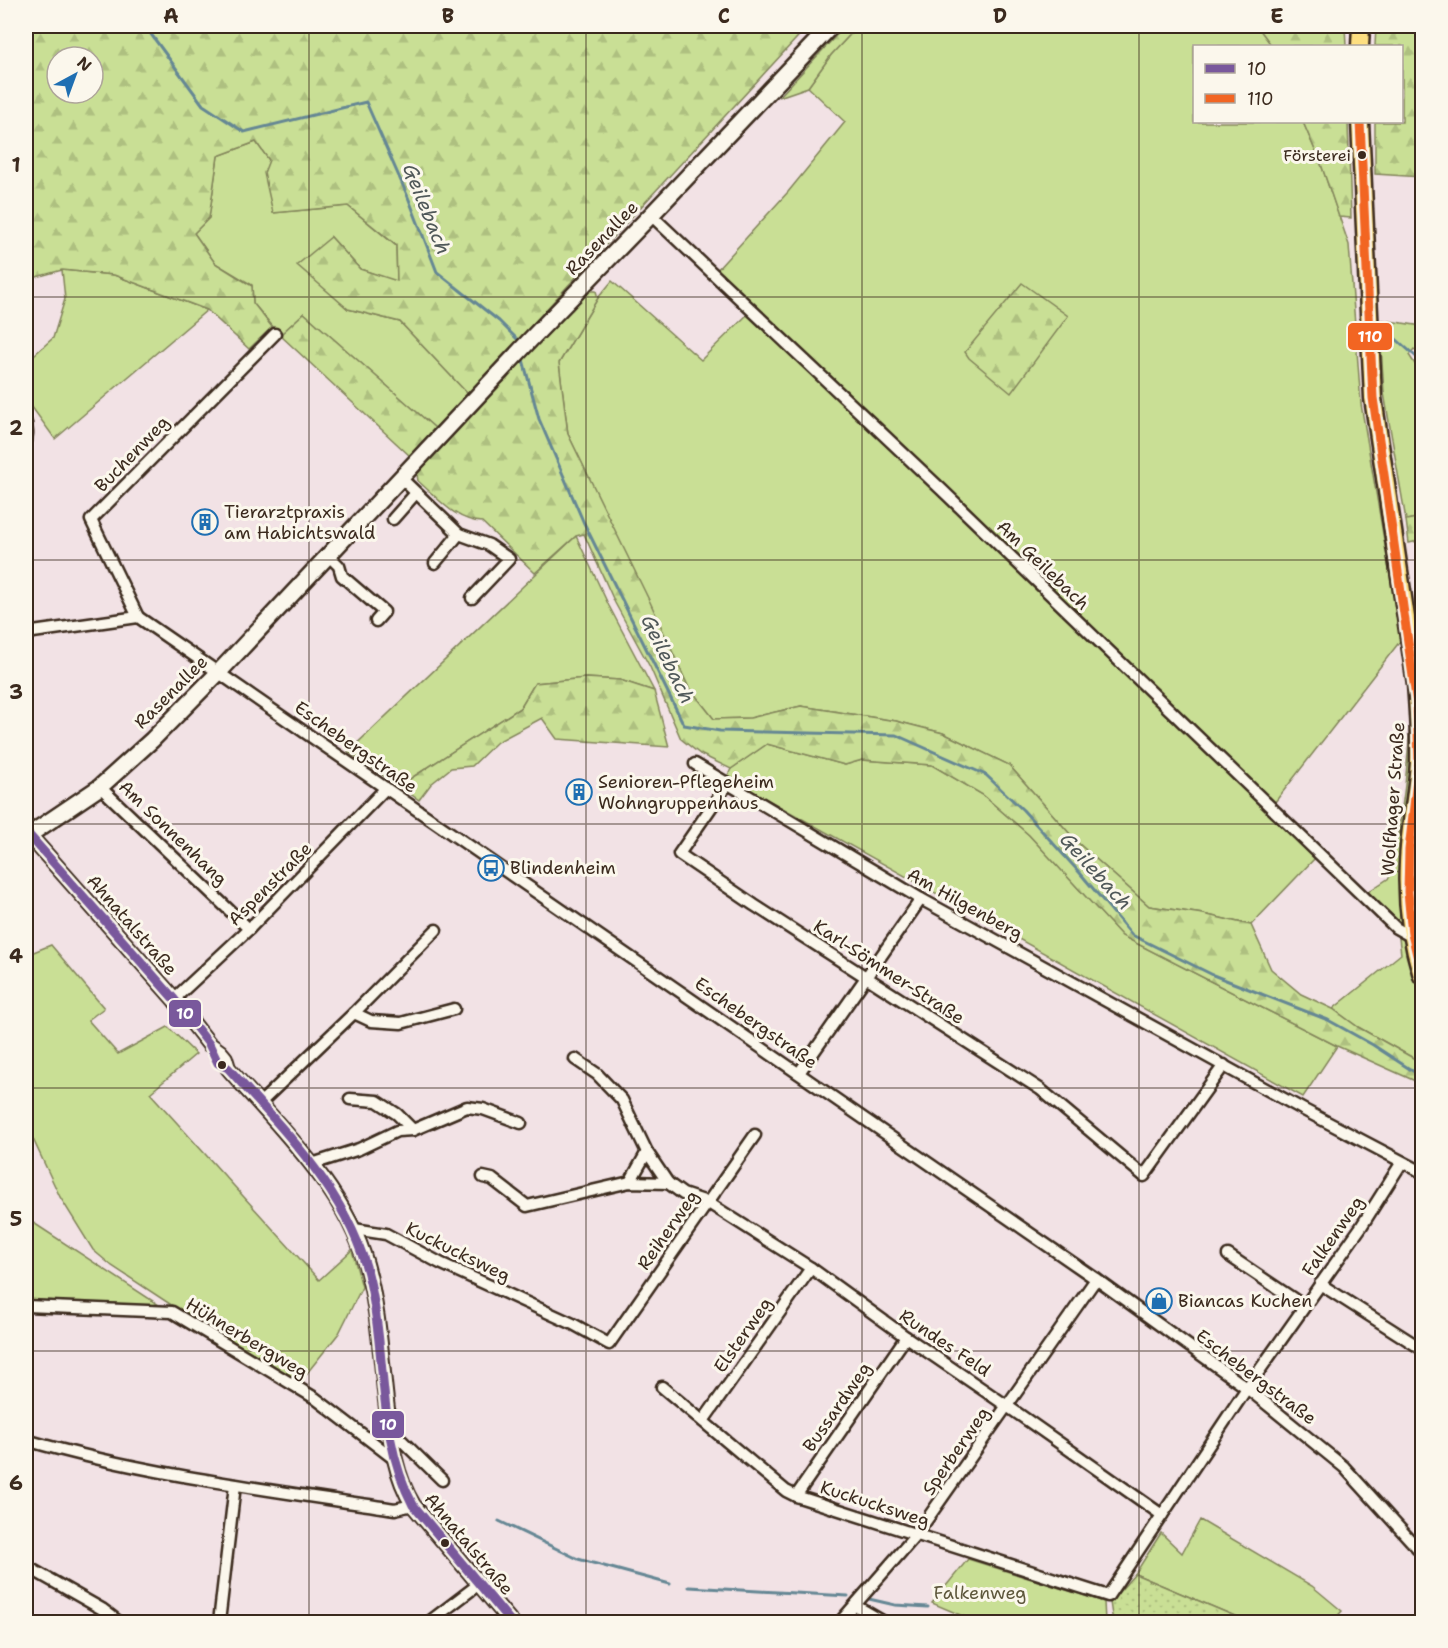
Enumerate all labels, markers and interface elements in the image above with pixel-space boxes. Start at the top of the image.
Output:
text: A [163,3,179,29]
text: B [442,3,454,29]
text: C [718,3,730,29]
text: D [993,3,1007,29]
text: E [1270,3,1284,29]
north arrow [45,45,105,105]
legend [1193,45,1403,123]
text: N [73,52,96,76]
text: 10 [1247,57,1267,81]
text: 110 [1247,87,1274,111]
place label: Försterei [1283,145,1351,166]
marker: Försterei [1356,149,1368,161]
text: 1 [11,152,21,178]
water label: Geilebach [397,160,457,258]
street label: Rasenallee [560,196,644,280]
line badge: 110 [1347,322,1393,351]
text: 110 [1358,326,1382,347]
street label: Buchenweg [89,410,175,498]
text: 2 [9,415,23,441]
place label: Tierarztpraxis am Habichtswald [224,500,375,545]
building icon: Tierarztpraxis am Habichtswald [190,507,220,537]
street label: Am Geilebach [991,515,1095,615]
water label: Geilebach [635,610,701,708]
street label: Rasenallee [129,650,213,734]
text: 3 [9,679,23,705]
street label: Eschebergstraße [290,696,422,798]
street label: Wolfhager Straße [1376,721,1410,877]
place label: Senioren-Pflegeheim Wohngruppenhaus [598,770,774,815]
street label: Am Sonnenhang [113,775,233,891]
building icon: Senioren-Pflegeheim Wohngruppenhaus [564,777,594,807]
water label: Geilebach [1054,827,1138,915]
street label: Aspenstraße [223,837,317,931]
bus stop icon: Blindenheim [476,853,506,883]
place label: Blindenheim [510,856,616,880]
street label: Am Hilgenberg [903,862,1027,946]
street label: Ahnatalstraße [81,869,183,981]
street label: Karl-Sömmer-Straße [809,914,969,1030]
text: 4 [9,943,23,969]
street label: Eschebergstraße [690,972,822,1074]
line badge: 10 [168,999,202,1028]
text: 10 [176,1003,194,1024]
unlabelled marker [216,1059,228,1071]
street label: Reiherweg [632,1185,704,1275]
street label: Falkenweg [1297,1191,1369,1281]
text: 5 [10,1206,22,1232]
street label: Kuckucksweg [402,1216,514,1288]
shop icon: Biancas Kuchen [1144,1286,1174,1316]
place label: Biancas Kuchen [1178,1289,1312,1313]
street label: Hühnerbergweg [181,1292,313,1384]
street label: Elsterweg [708,1293,778,1377]
street label: Rundes Feld [895,1304,995,1382]
street label: Eschebergstraße [1191,1324,1321,1430]
street label: Bussardweg [797,1357,877,1457]
street label: Sperberweg [917,1402,995,1500]
line badge: 10 [371,1410,405,1439]
text: 10 [379,1414,397,1435]
text: 6 [9,1470,23,1496]
street label: Kuckucksweg [817,1475,933,1533]
street label: Ahnatalstraße [419,1488,519,1600]
unlabelled marker [439,1537,451,1549]
park label: Falkenweg [934,1581,1026,1605]

